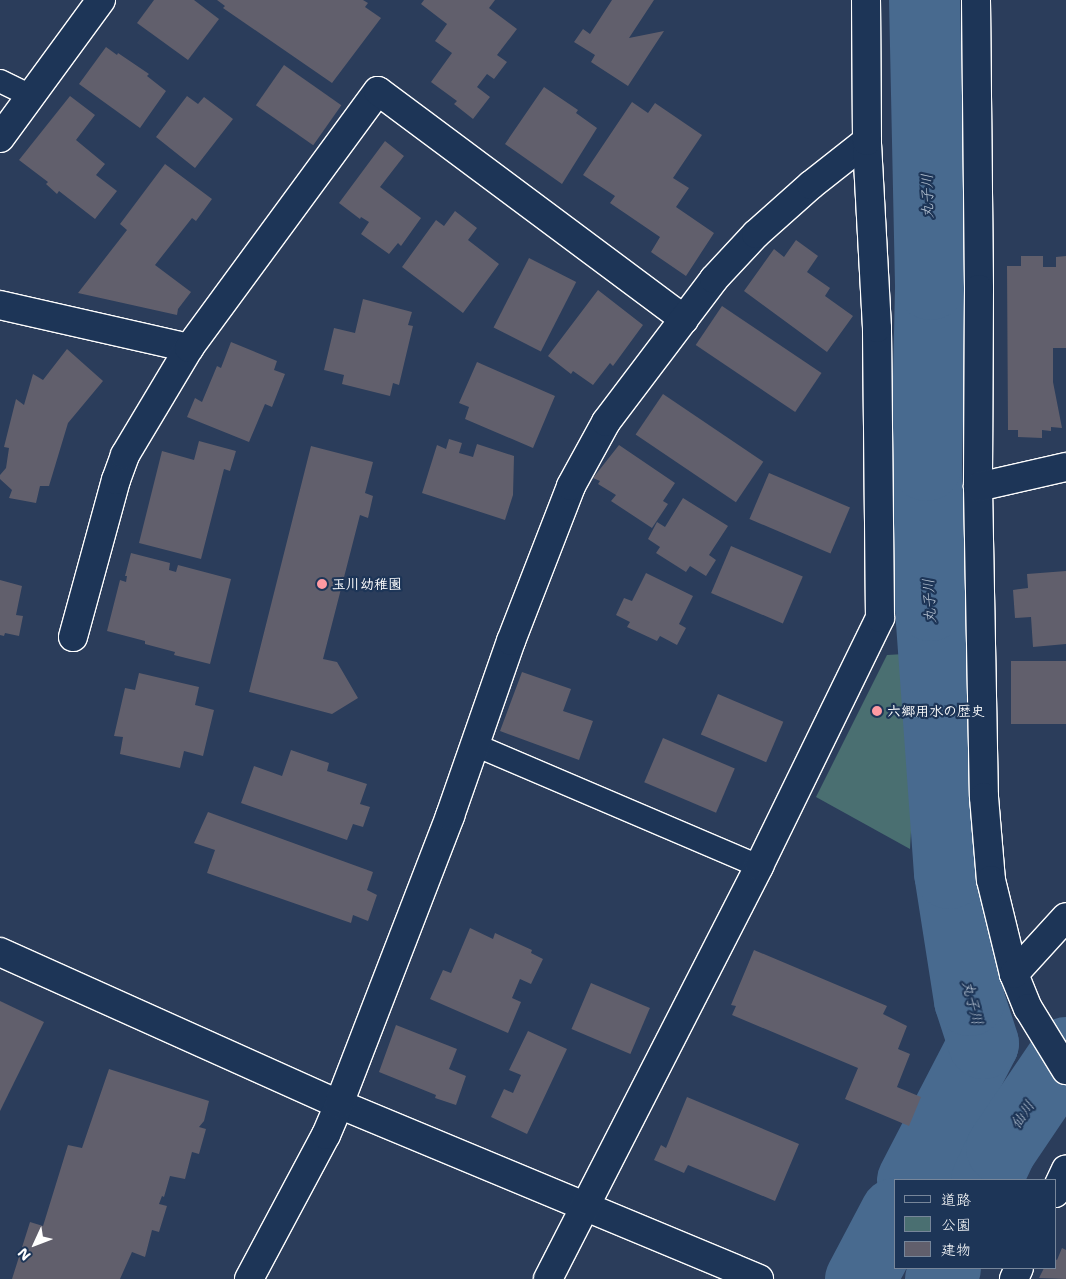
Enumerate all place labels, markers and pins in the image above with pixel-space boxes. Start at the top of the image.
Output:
place label: 玉川幼稚園 [332,576,402,592]
marker: 玉川幼稚園 [316,578,328,590]
place label: 六郷用水の歴史 [887,703,985,719]
marker: 六郷用水の歴史 [871,705,883,717]

